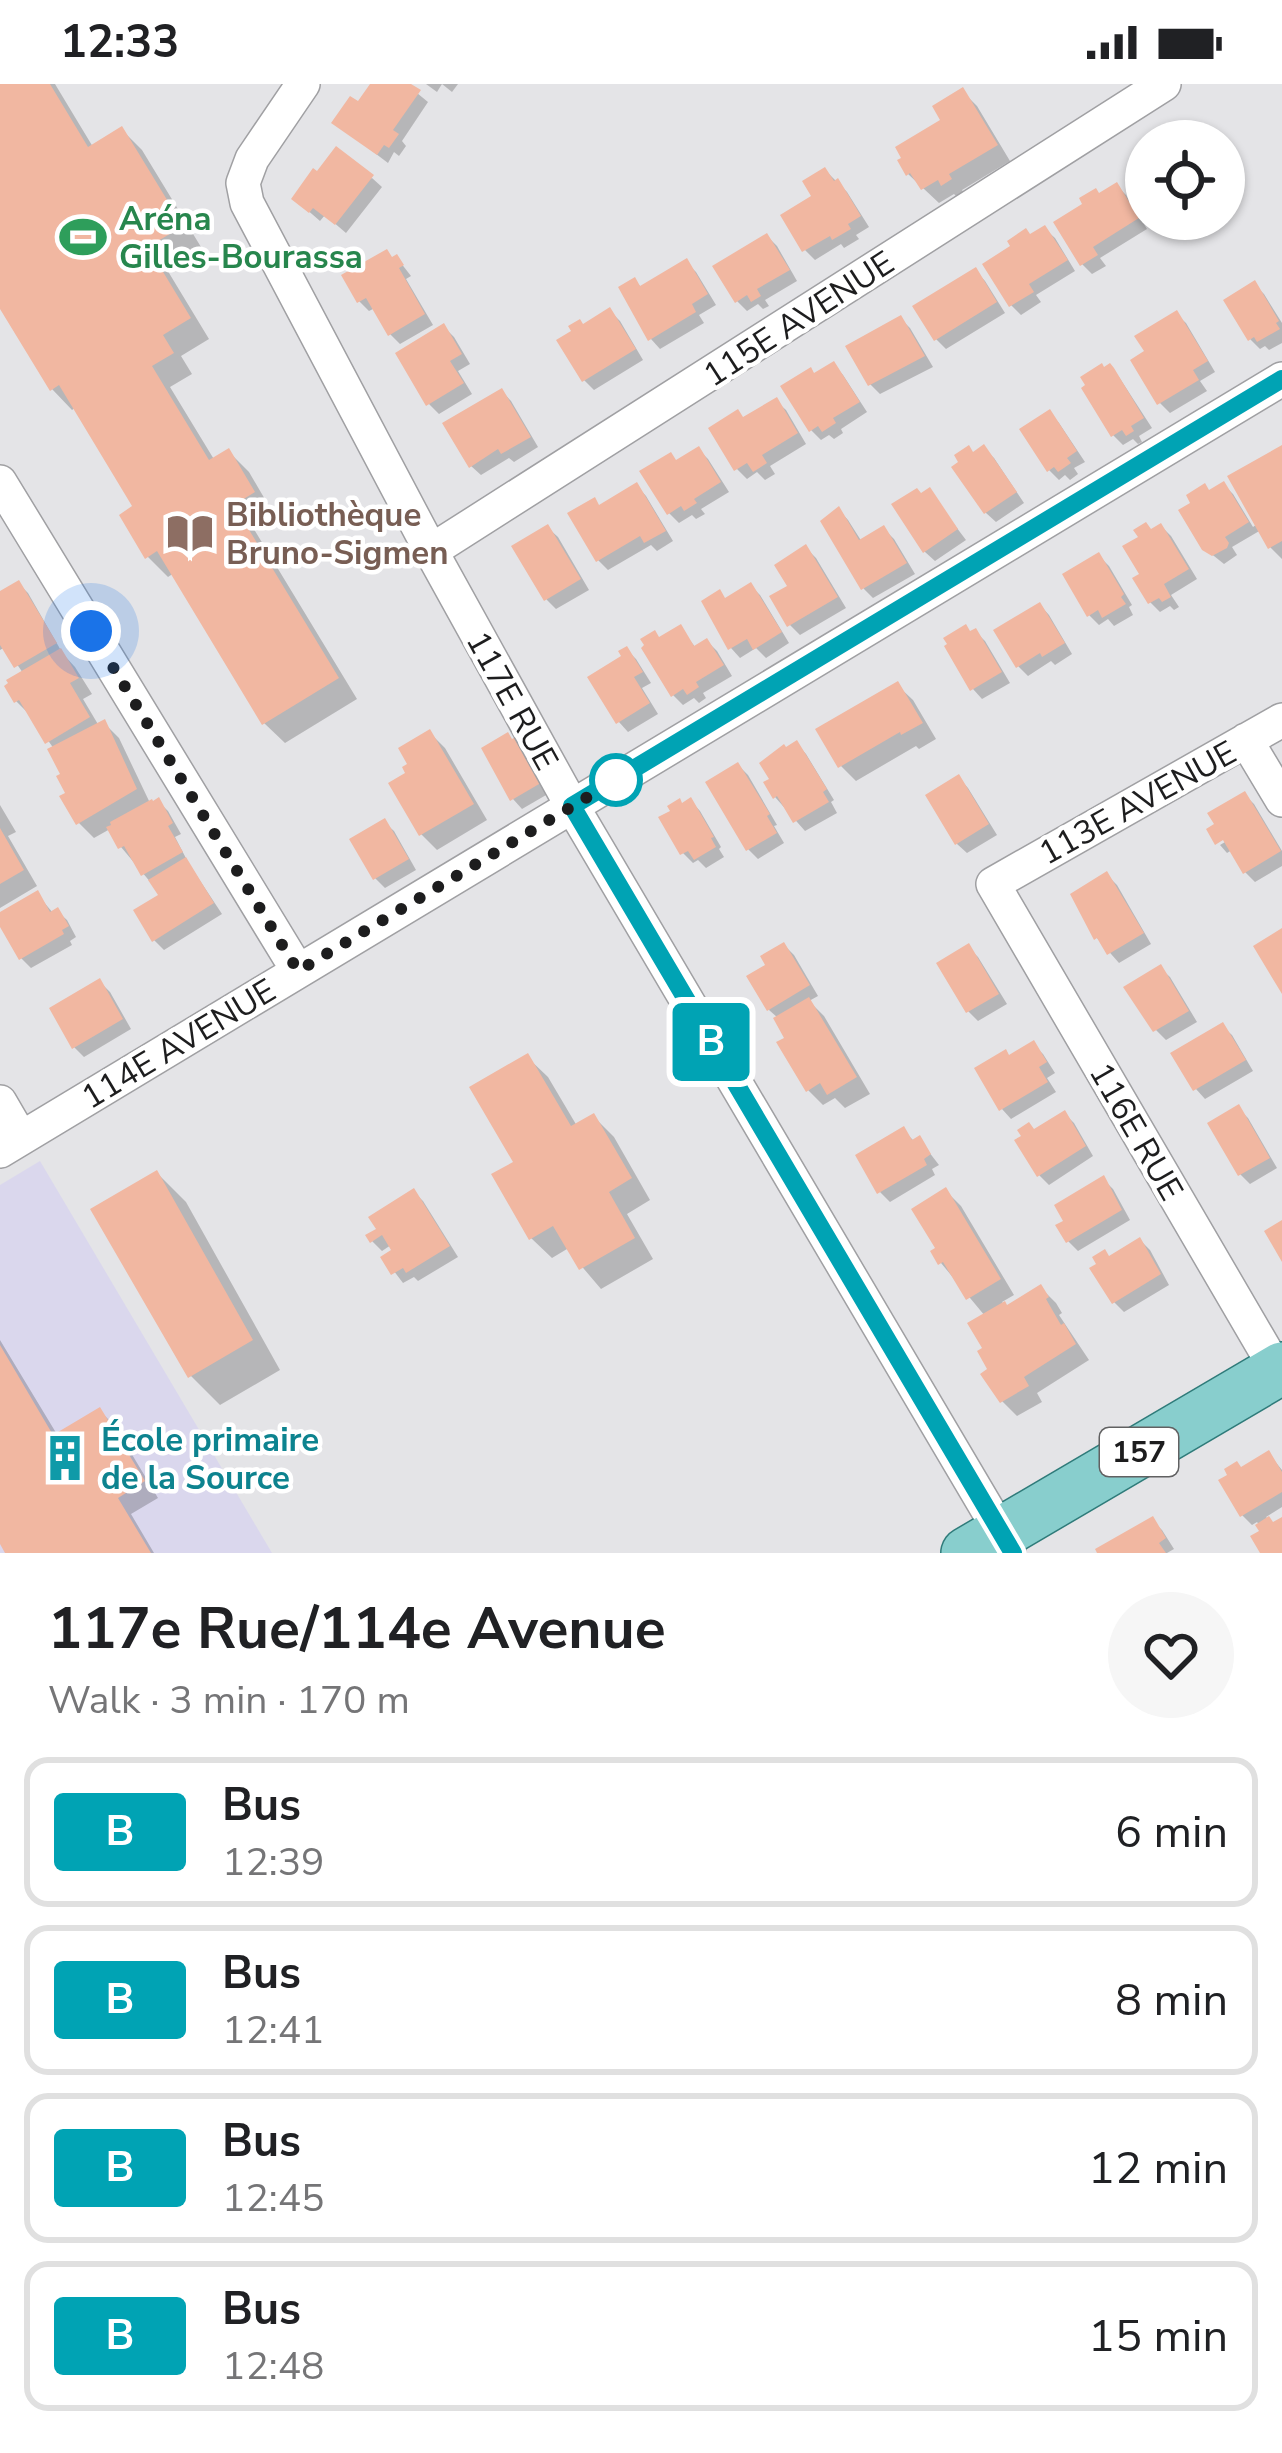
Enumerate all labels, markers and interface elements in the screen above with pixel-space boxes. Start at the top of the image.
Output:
text: 12:33 [60,12,179,73]
map controls [1125,120,1245,240]
button: locate [1125,120,1245,240]
place label: Aréna Gilles-Bourassa [119,197,363,280]
sports icon: Aréna Gilles-Bourassa [58,212,108,262]
street label: 115E AVENUE [695,241,903,398]
place label: Bibliothèque Bruno-Sigmen [226,493,449,576]
library icon: Bibliothèque Bruno-Sigmen [165,508,215,558]
your location [61,601,121,661]
street label: 117E RUE [455,623,568,778]
street label: 113E AVENUE [1031,731,1244,876]
unlabelled marker [591,755,641,805]
street label: 114E AVENUE [73,969,284,1120]
line badge: B [672,1003,750,1081]
text: B [697,1013,725,1070]
street label: 116E RUE [1078,1054,1193,1209]
place label: École primaire de la Source [101,1418,319,1501]
road number: 157 [1100,1428,1178,1476]
building icon: École primaire de la Source [40,1433,90,1483]
text: 117e Rue/114e Avenue [48,1590,666,1668]
button: heart [1108,1592,1234,1718]
text: Walk · 3 min · 170 m [48,1674,410,1727]
text: Bus [222,1775,301,1836]
text: 6 min [1115,1802,1228,1863]
text: B [106,1803,134,1860]
text: 12:39 [222,1836,325,1889]
text: Bus [222,1943,301,2004]
text: 8 min [1115,1970,1228,2031]
text: B [106,1971,134,2028]
text: 12:41 [222,2004,325,2057]
text: Bus [222,2111,301,2172]
text: 12 min [1088,2138,1228,2199]
text: B [106,2139,134,2196]
text: 12:45 [222,2172,325,2225]
text: Bus [222,2279,301,2340]
text: 15 min [1088,2306,1228,2367]
text: B [106,2307,134,2364]
text: 12:48 [222,2340,325,2393]

